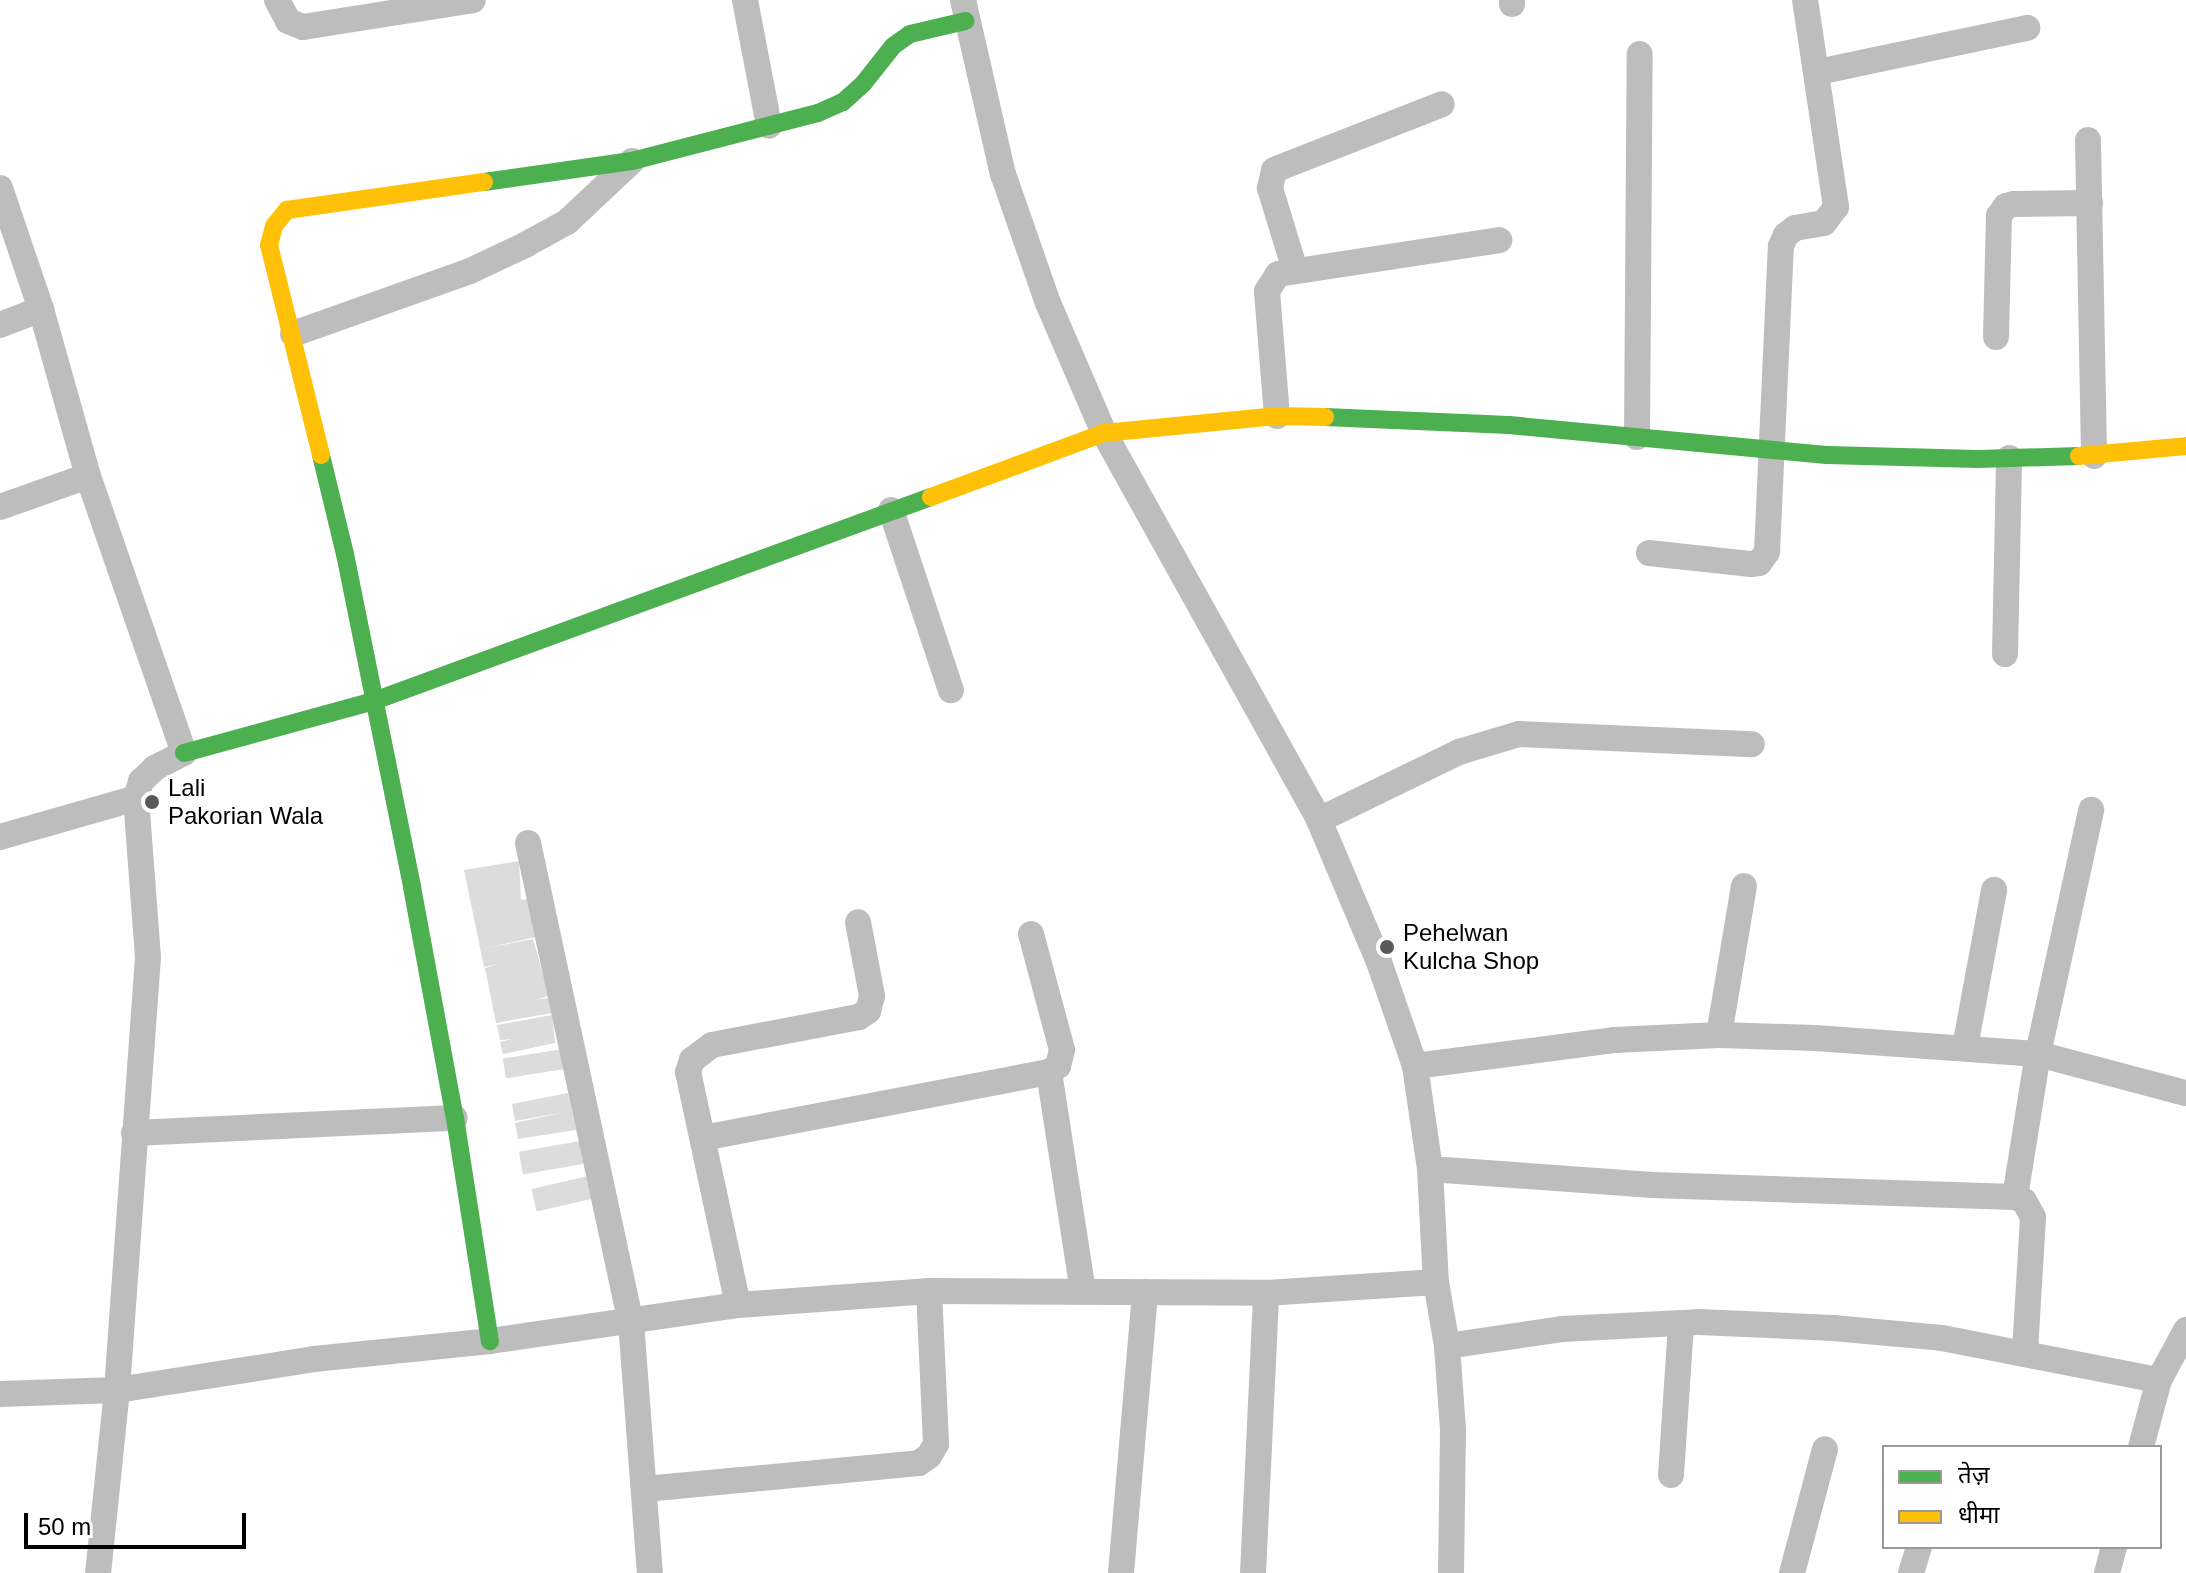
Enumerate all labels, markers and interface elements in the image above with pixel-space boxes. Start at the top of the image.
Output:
place label: Lali Pakorian Wala [168,774,323,830]
marker: Lali Pakorian Wala [143,793,161,811]
place label: Pehelwan Kulcha Shop [1403,919,1539,975]
marker: Pehelwan Kulcha Shop [1378,938,1396,956]
legend [1882,1445,2162,1549]
text: तेज़ [1958,1461,1990,1488]
scale bar [28,1497,250,1547]
text: धीमा [1958,1501,2000,1528]
text: 50 m [38,1513,91,1540]

